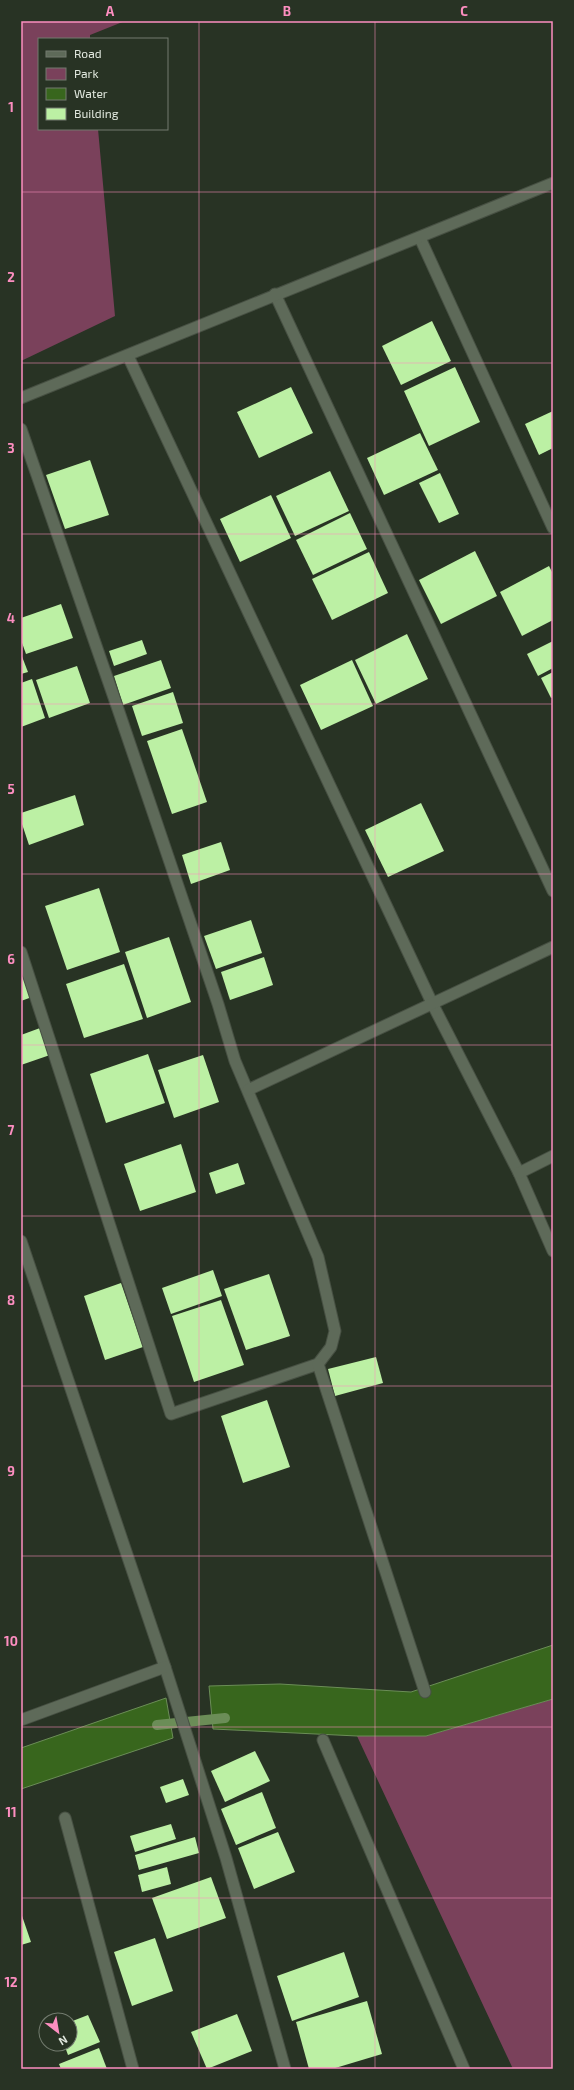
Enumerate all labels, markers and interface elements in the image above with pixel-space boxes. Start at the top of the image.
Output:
text: A [106,3,115,19]
text: B [283,3,291,19]
text: C [460,3,468,19]
legend [38,38,168,130]
text: Road [74,46,102,60]
text: Park [74,66,99,80]
text: Water [74,86,108,100]
text: 1 [8,99,14,115]
text: Building [74,106,119,120]
text: 2 [7,269,15,285]
text: 3 [7,440,15,456]
text: 4 [7,610,15,626]
text: 5 [7,781,15,797]
text: 6 [7,951,15,967]
text: 7 [8,1122,15,1138]
text: 8 [7,1292,15,1308]
text: 9 [7,1463,15,1479]
text: 10 [4,1633,18,1649]
text: 11 [5,1804,17,1820]
text: 12 [4,1974,18,1990]
north arrow [38,2012,78,2052]
text: N [57,2033,70,2049]

